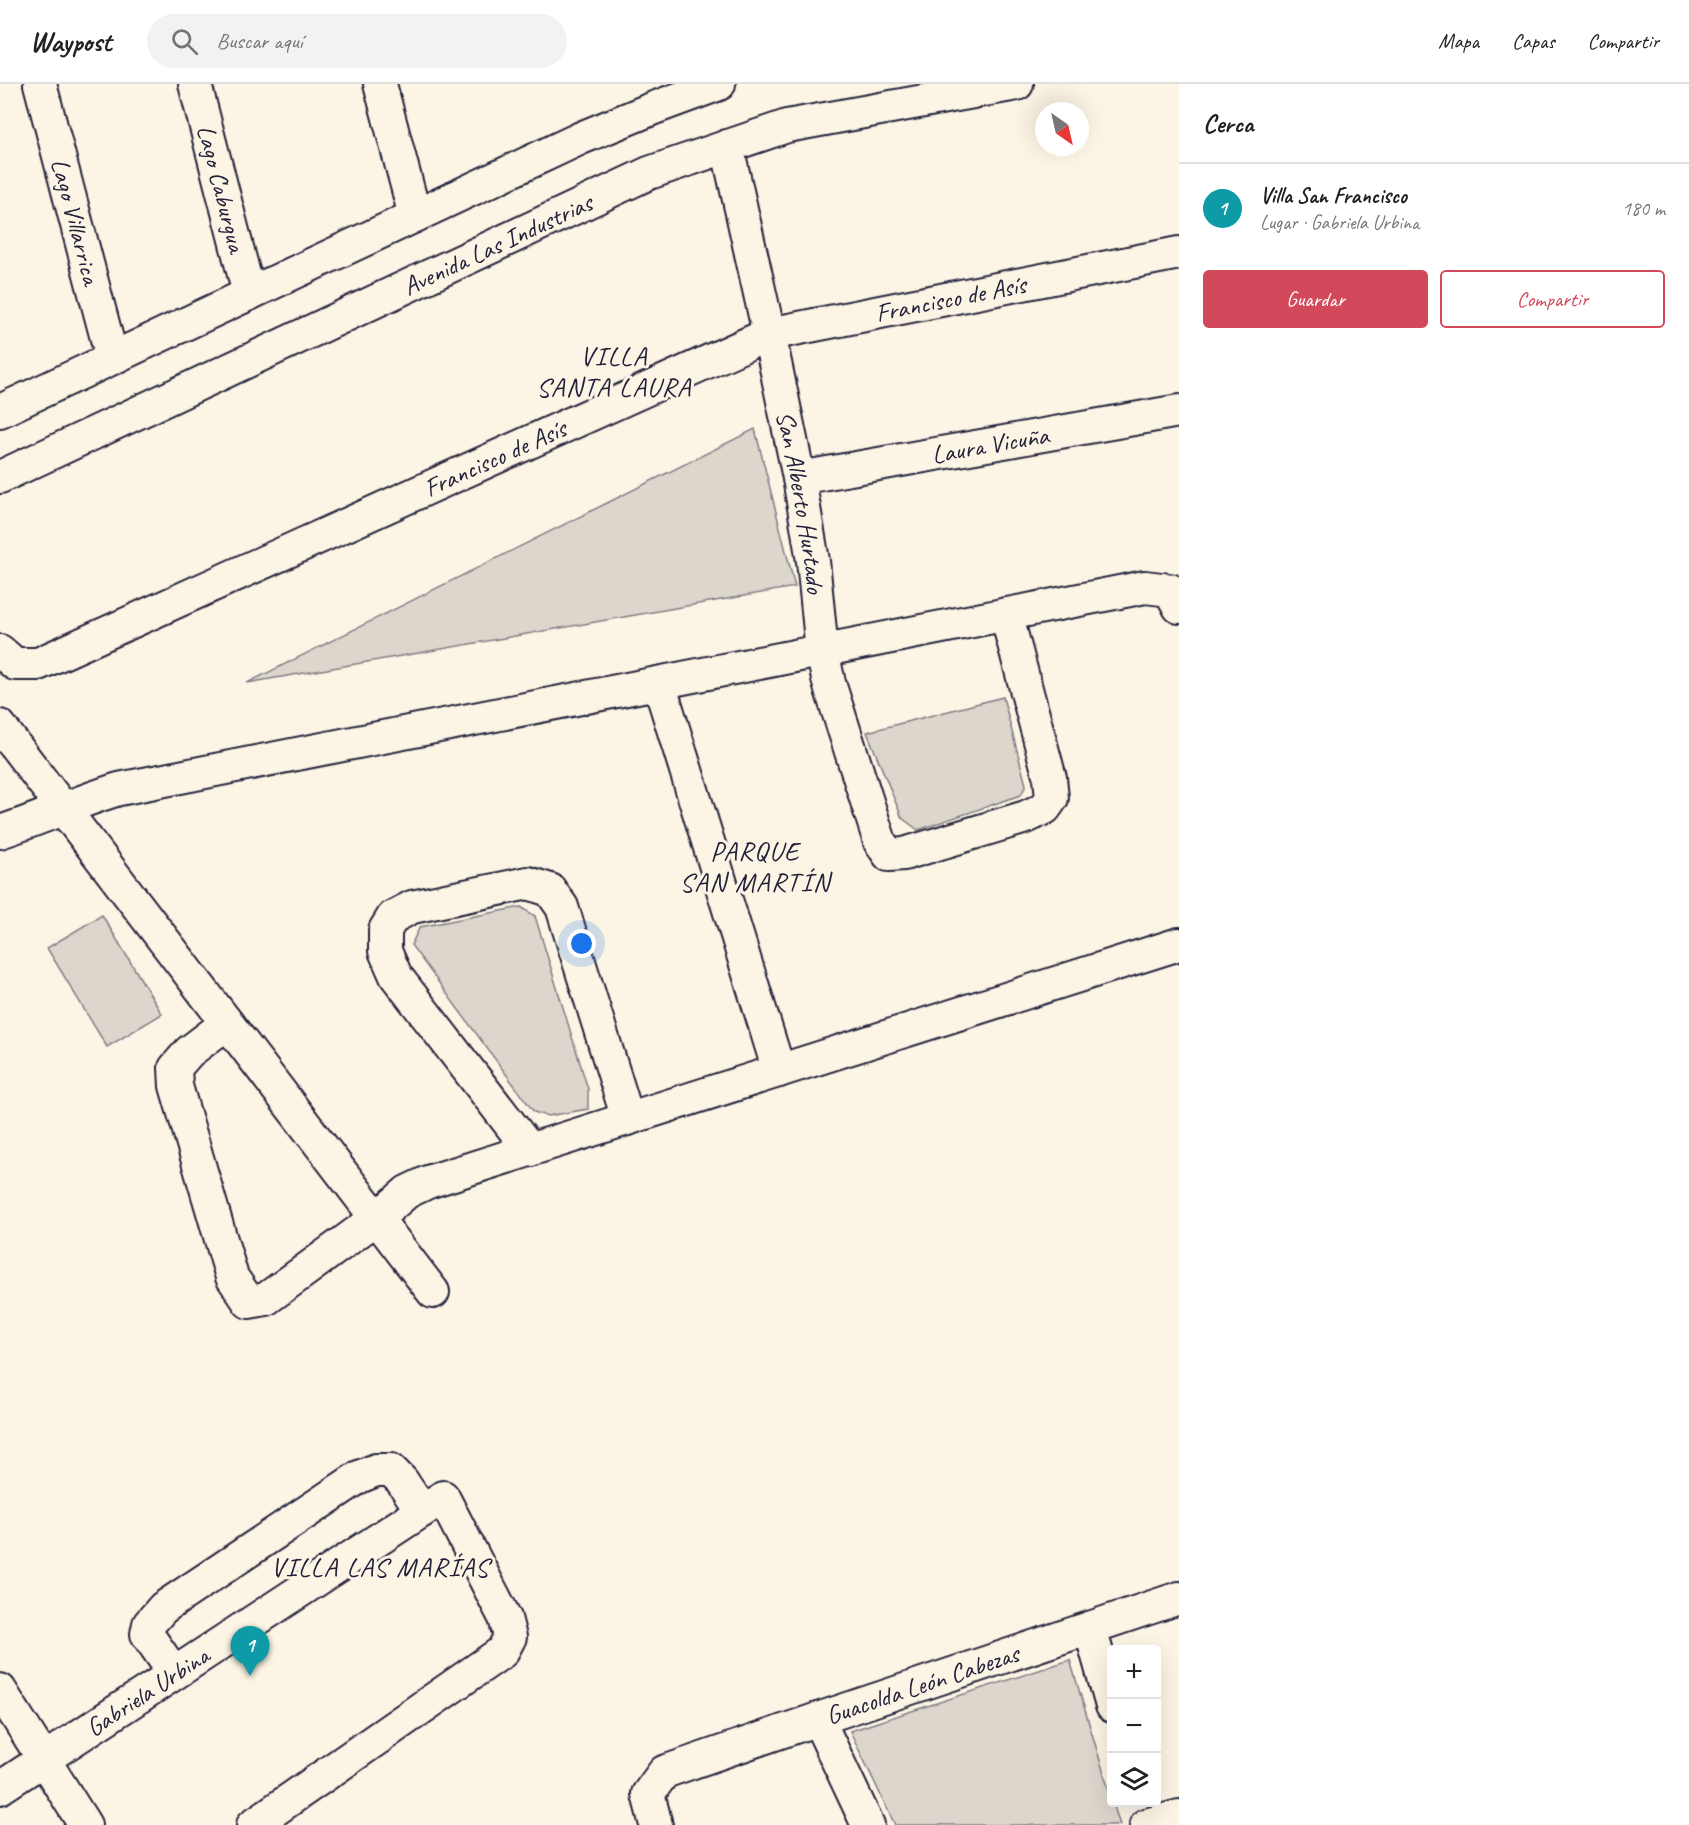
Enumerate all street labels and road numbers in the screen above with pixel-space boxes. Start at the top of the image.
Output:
street label: Lago Caburgua [190,121,255,258]
street label: Lago Villarrica [44,155,109,290]
street label: Avenida Las Industrias [397,185,599,303]
street label: Francisco de Asís [873,267,1031,329]
street label: San Alberto Hurtado [769,408,833,597]
street label: Francisco de Asís [419,411,573,504]
street label: Laura Vicuña [929,418,1053,471]
street label: Guacolda León Cabezas [822,1636,1025,1732]
street label: Gabriela Urbina [79,1638,217,1744]

